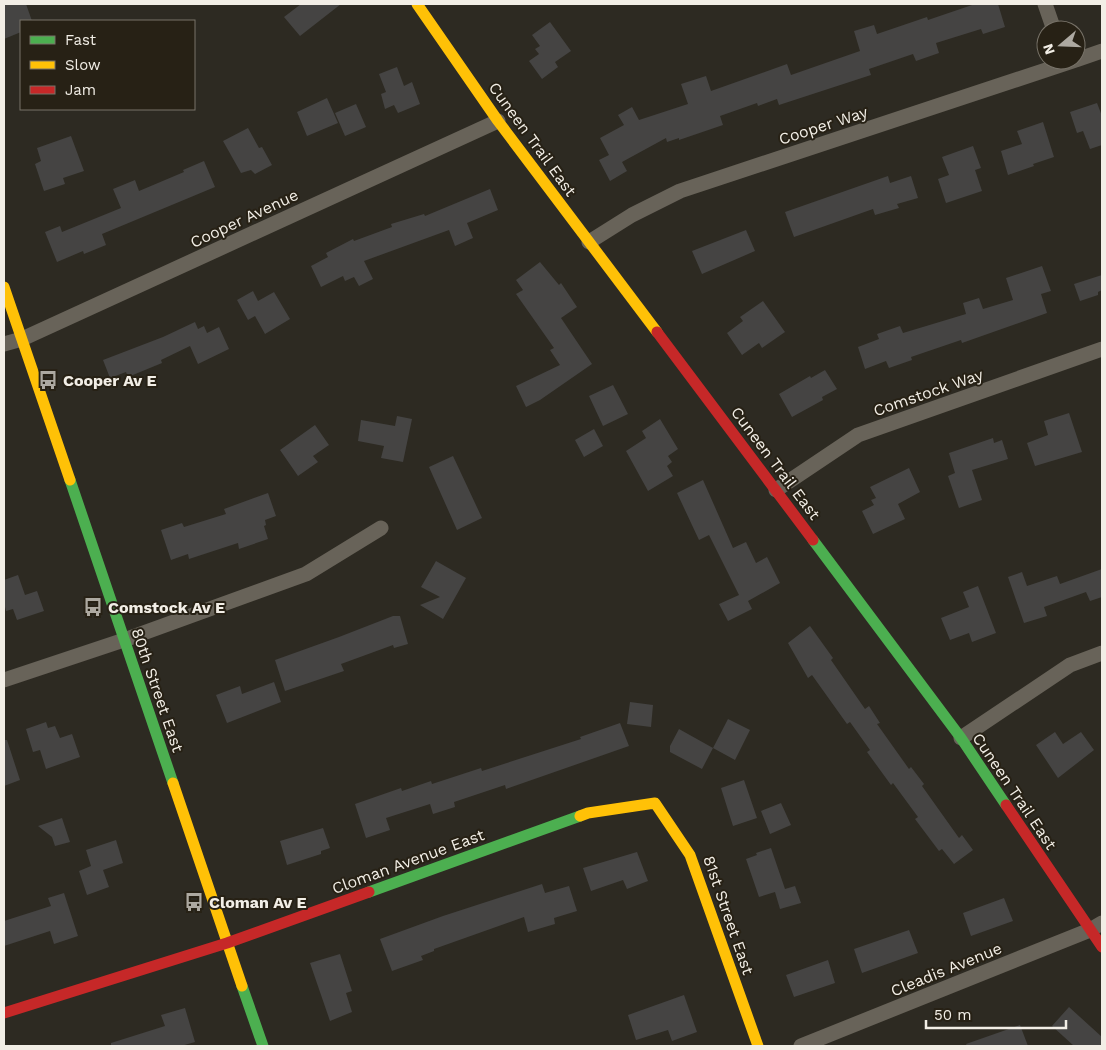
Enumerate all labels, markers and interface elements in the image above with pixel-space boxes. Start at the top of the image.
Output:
legend [20,20,195,110]
north arrow [1036,20,1086,70]
text: Fast [65,31,97,49]
text: N [1039,42,1058,57]
text: Slow [65,56,101,74]
street label: Cuneen Trail East [485,78,581,200]
text: Jam [65,81,96,99]
street label: Cooper Way [776,102,871,149]
street label: Cooper Avenue [187,185,301,252]
street label: Comstock Way [871,365,986,420]
bus stop icon: Cooper Av E [37,369,59,391]
place label: Cooper Av E [63,371,157,390]
street label: Cuneen Trail East [727,403,824,524]
bus stop icon: Comstock Av E [82,596,104,618]
place label: Comstock Av E [108,598,225,617]
street label: 80th Street East [127,626,188,755]
street label: Cuneen Trail East [969,729,1061,853]
street label: Cloman Avenue East [329,825,487,898]
street label: 81st Street East [699,853,758,977]
bus stop icon: Cloman Av E [183,891,205,913]
place label: Cloman Av E [209,893,307,912]
street label: Cleadis Avenue [888,938,1005,1000]
scale bar [926,998,1066,1030]
text: 50 m [934,1006,971,1024]

